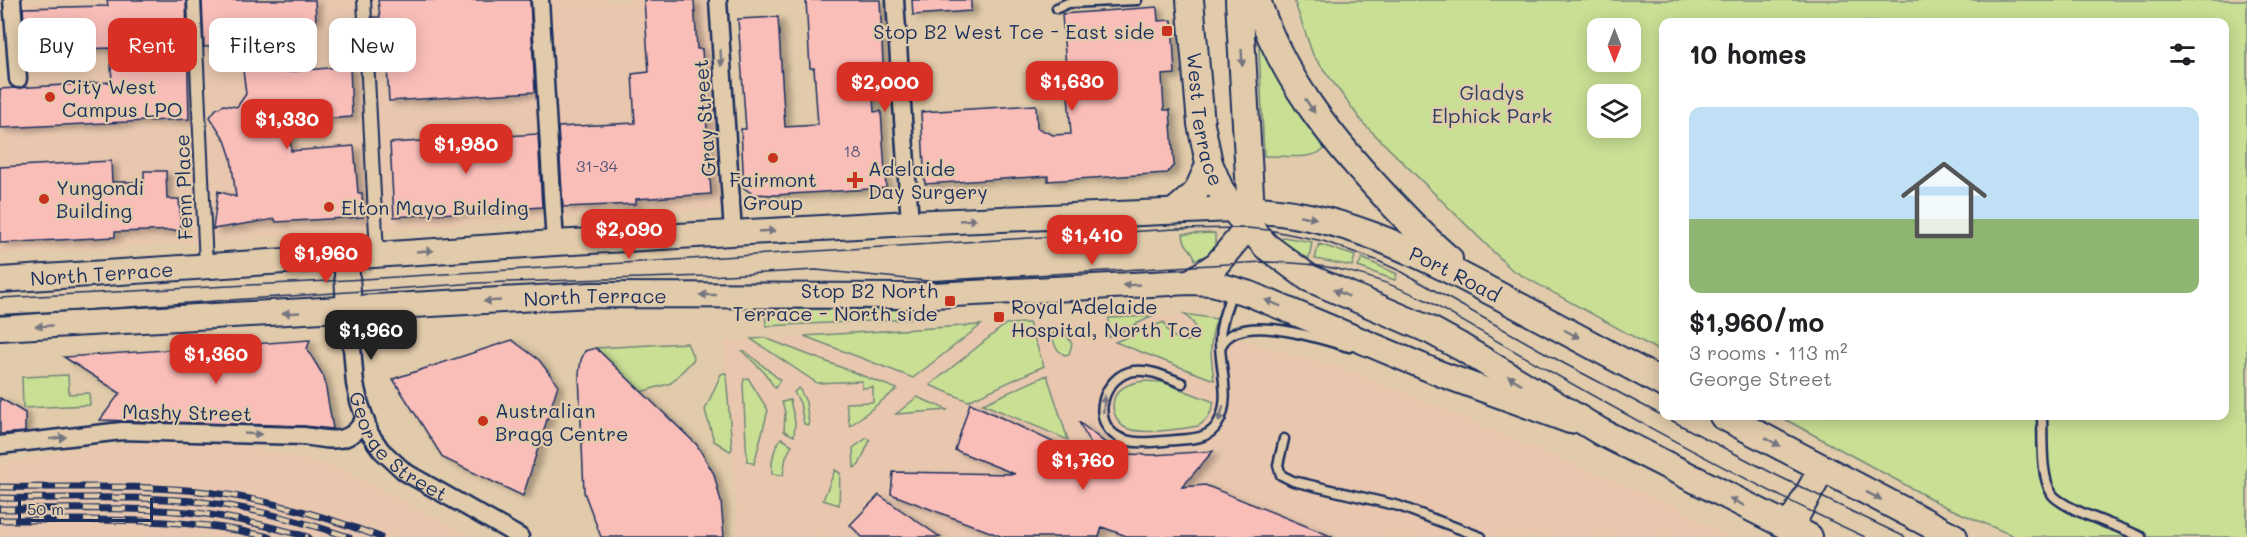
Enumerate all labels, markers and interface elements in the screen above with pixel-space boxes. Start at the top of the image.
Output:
chip: Buy [18,18,96,72]
chip: Rent [108,18,197,72]
chip: Filters [209,18,317,72]
chip: New [329,18,416,72]
place label: Stop B2 West Tce - East side [873,18,1155,44]
north arrow [1587,18,1641,72]
map controls [1587,18,1641,138]
marker: Stop B2 West Tce - East side [1160,24,1174,38]
text: 10 homes [1689,37,1807,71]
icon: filters [2166,38,2199,71]
one-way arrow [717,49,726,68]
one-way arrow [1237,49,1246,68]
street label: West Terrace [1182,51,1230,190]
street label: Gray Street [687,58,721,178]
pin: $1,630 [1023,61,1121,112]
pin: $2,000 [836,62,934,113]
text: $1,630 [1040,67,1104,93]
text: $2,000 [851,68,919,94]
place label: City West Campus LPO [62,73,183,122]
park label: Gladys Elphick Park [1432,79,1552,128]
button: layers [1587,84,1641,138]
marker: City West Campus LPO [43,90,57,104]
one-way arrow [1305,98,1316,115]
pin: $1,330 [238,99,336,150]
text: $1,330 [255,105,319,131]
pin: $1,980 [417,124,515,175]
text: $1,980 [434,130,498,156]
street label: Fenn Place [168,134,198,240]
house number: 18 [844,140,861,161]
icon: home [1890,146,1998,254]
marker: Fairmont Group [766,151,780,165]
house number: 31-34 [576,155,619,176]
place label: Adelaide Day Surgery [868,155,988,204]
place label: Fairmont Group [729,166,817,215]
marker: Adelaide Day Surgery [846,171,864,189]
place label: Yungondi Building [56,174,144,223]
marker: Yungondi Building [37,192,51,206]
place label: Elton Mayo Building [341,194,529,220]
marker: Elton Mayo Building [322,200,336,214]
pin: $2,090 [580,209,678,260]
one-way arrow [1299,213,1318,222]
text: $2,090 [595,215,663,241]
pin: $1,410 [1043,215,1141,266]
one-way arrow [959,216,978,225]
text: $1,410 [1061,221,1123,247]
one-way arrow [757,227,776,236]
pin: $1,960 [277,233,375,284]
text: $1,960 [294,239,358,265]
street label: Port Road [1405,240,1506,307]
one-way arrow [416,246,435,255]
street label: North Terrace [29,255,174,291]
place label: Stop B2 North Terrace - North side [733,277,938,326]
one-way arrow [1122,280,1141,289]
street label: North Terrace [523,282,667,312]
one-way arrow [1332,288,1349,297]
one-way arrow [698,290,717,300]
place label: Royal Adelaide Hospital, North Tce [1011,293,1202,342]
marker: Stop B2 North Terrace - North side [943,294,957,308]
one-way arrow [482,296,501,306]
one-way arrow [1263,298,1281,308]
text: $1,960/mo [1689,305,1824,339]
one-way arrow [281,308,300,317]
pin: $1,960 [322,310,420,361]
marker: Royal Adelaide Hospital, North Tce [992,310,1006,324]
text: $1,960 [339,316,403,342]
one-way arrow [35,321,54,330]
one-way arrow [1563,329,1580,339]
pin: $1,360 [167,334,265,385]
text: 3 rooms · 113 m² [1689,339,1848,365]
text: $1,360 [184,340,248,366]
text: George Street [1689,365,1832,391]
one-way arrow [1507,374,1523,385]
street label: George Street [344,389,452,507]
one-way arrow [1099,395,1109,414]
place label: Australian Bragg Centre [495,397,628,446]
street label: Mashy Street [122,398,252,426]
one-way arrow [1216,405,1225,423]
marker: Australian Bragg Centre [476,414,490,428]
one-way arrow [243,430,262,439]
one-way arrow [49,433,68,443]
one-way arrow [1764,437,1781,447]
pin: $1,760 [1034,440,1132,491]
text: $1,760 [1051,446,1115,472]
one-way arrow [1866,491,1883,501]
scale bar [18,495,153,522]
one-way arrow [1729,497,1746,506]
text: 50 m [27,498,64,519]

